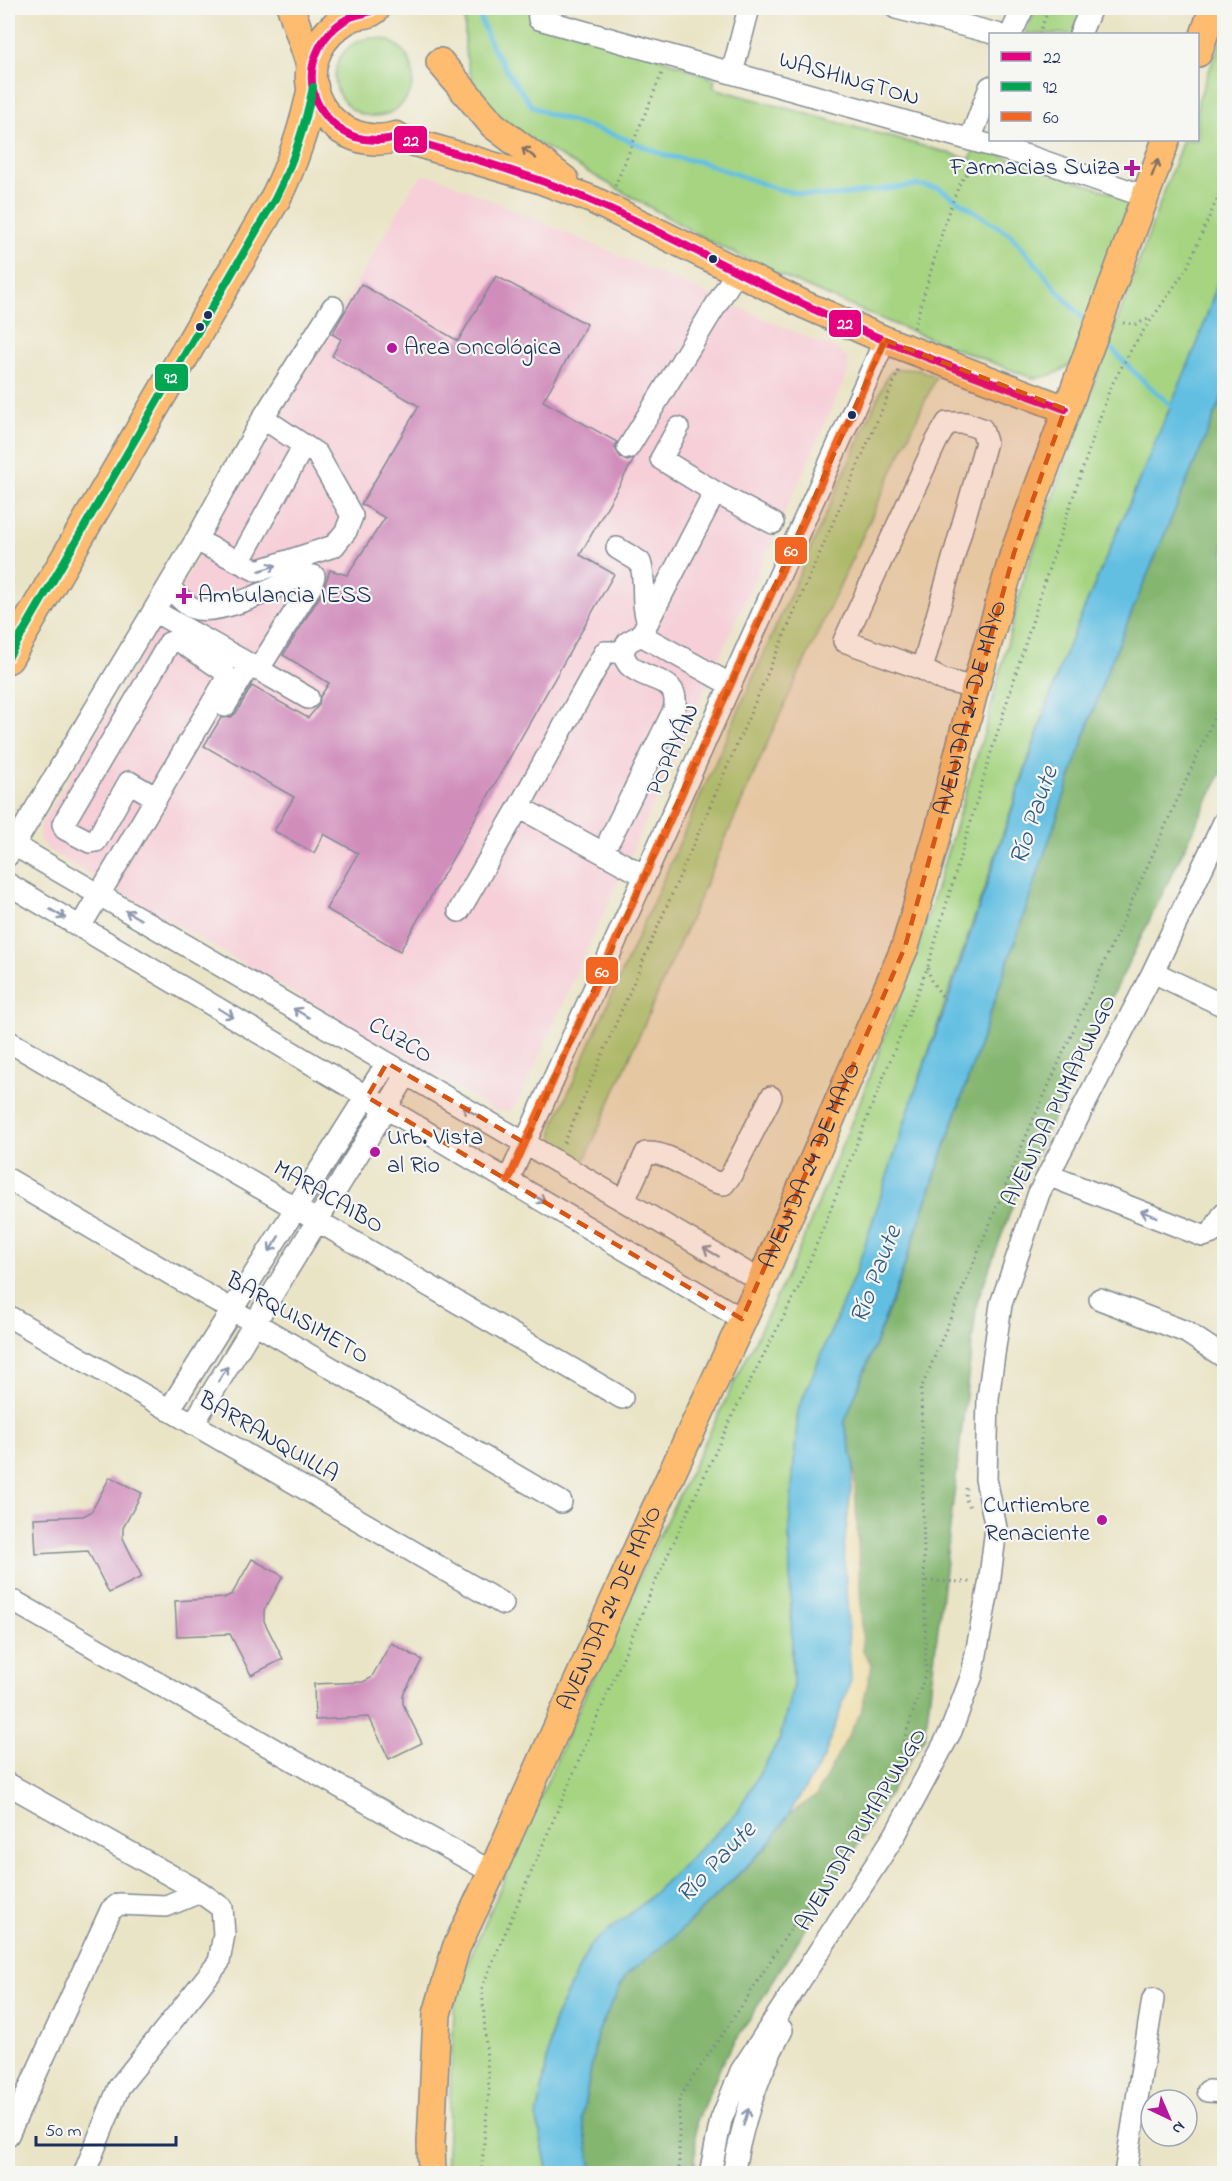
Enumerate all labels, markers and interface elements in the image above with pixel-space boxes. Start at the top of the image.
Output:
legend [989,33,1199,141]
street label: WASHINGTON [774,43,924,117]
text: 22 [1043,46,1061,72]
text: 92 [1043,76,1057,102]
text: 60 [1043,106,1059,132]
line badge: 22 [393,125,428,154]
text: 22 [402,130,419,154]
one-way arrow [521,147,537,159]
place label: Farmacias Suiza [949,151,1120,186]
one-way arrow [1150,159,1161,177]
marker: Farmacias Suiza [1125,161,1139,175]
unlabelled marker [707,253,719,265]
unlabelled marker [202,309,214,321]
line badge: 22 [828,309,862,338]
text: 22 [836,313,853,337]
unlabelled marker [194,321,206,333]
place label: Area Oncológica [404,331,561,366]
marker: Area Oncológica [385,341,399,355]
line badge: 92 [154,363,189,392]
text: 92 [164,367,177,391]
unlabelled marker [846,409,858,421]
line badge: 60 [774,536,808,565]
text: 60 [783,540,798,564]
one-way arrow [258,561,277,572]
place label: Ambulancia IESS [198,579,372,614]
marker: Ambulancia IESS [175,587,193,605]
street label: AVENIDA 24 DE MAYO [926,596,1017,819]
street label: POPAYÁN [638,698,710,802]
water label: Río Paute [1000,760,1070,870]
one-way arrow [49,908,66,920]
one-way arrow [125,908,142,920]
line badge: 60 [585,956,619,985]
text: 60 [594,961,609,985]
street label: AVENIDA PUMAPUNGO [993,989,1127,1213]
one-way arrow [217,1007,234,1019]
one-way arrow [293,1007,311,1018]
street label: CUZCO [361,1009,439,1073]
street label: AVENIDA 24 DE MAYO [751,1057,871,1274]
one-way arrow [462,1105,479,1117]
place label: Urb. Vista al Rio [387,1121,483,1184]
marker: Urb. Vista al Rio [368,1145,382,1159]
street label: MARACAIBO [266,1152,390,1244]
one-way arrow [529,1193,546,1205]
one-way arrow [1140,1208,1158,1219]
water label: Río Paute [841,1219,913,1329]
one-way arrow [268,1235,280,1252]
one-way arrow [703,1245,720,1257]
street label: BARQUISIMETO [218,1263,375,1374]
one-way arrow [218,1366,230,1383]
street label: BARRANQUILLA [190,1383,345,1492]
place label: Curtiembre Renaciente [983,1489,1090,1552]
street label: AVENIDA 24 DE MAYO [549,1500,672,1716]
marker: Curtiembre Renaciente [1095,1513,1109,1527]
street label: AVENIDA PUMAPUNGO [787,1722,937,1938]
water label: Río Paute [668,1812,767,1913]
north arrow [1139,2088,1199,2148]
one-way arrow [741,2108,752,2127]
scale bar [36,2109,176,2147]
text: N [1166,2115,1190,2140]
text: 50 m [45,2119,82,2145]

